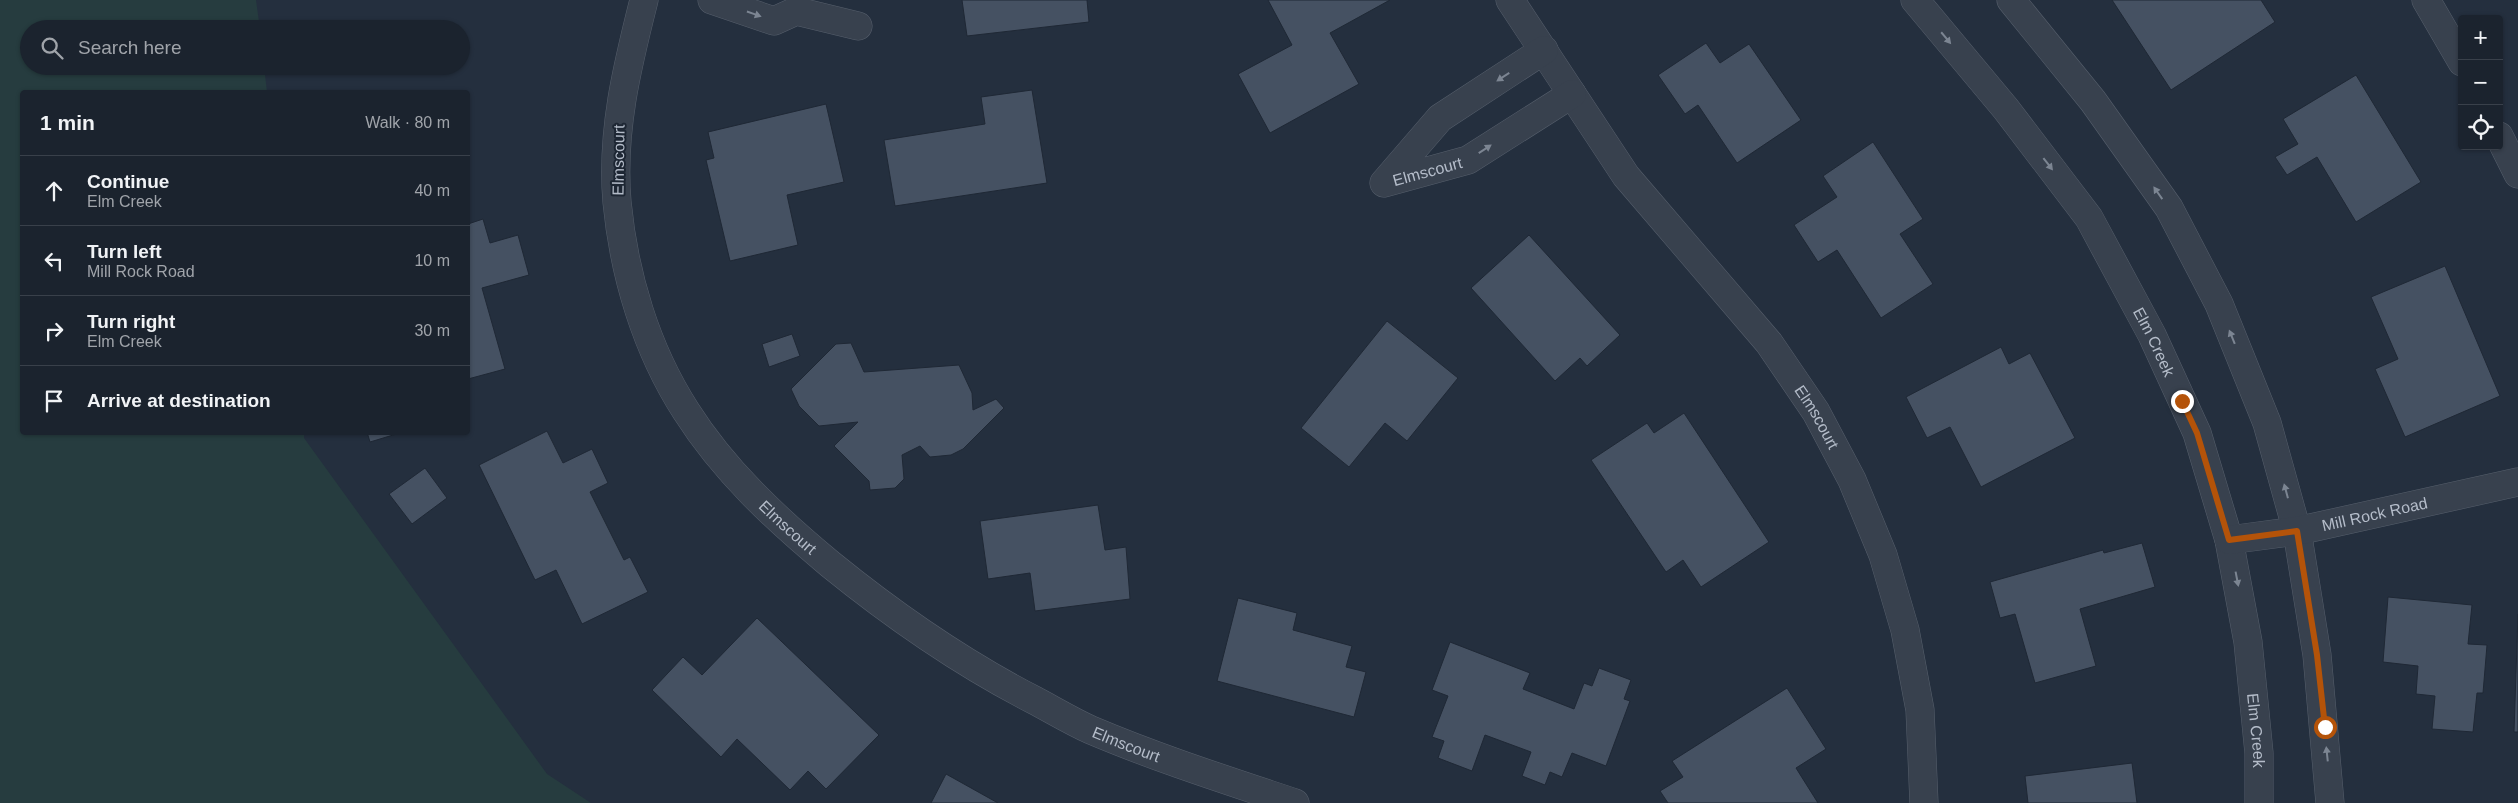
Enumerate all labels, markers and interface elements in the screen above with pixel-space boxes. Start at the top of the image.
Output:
one-way arrow [747,11,762,19]
map controls [2458,15,2503,150]
button: + [2458,15,2503,60]
search box [20,20,470,75]
one-way arrow [1941,31,1952,44]
icon: search [38,34,66,62]
text: Search here [78,37,182,58]
button: − [2458,60,2503,105]
one-way arrow [1497,72,1510,82]
button: locate [2458,105,2503,150]
text: 1 min [40,111,95,134]
text: Walk · 80 m [365,114,450,131]
street label: Elmscourt [609,124,628,196]
one-way arrow [1478,145,1491,154]
street label: Elmscourt [1391,154,1465,189]
one-way arrow [2043,157,2053,171]
text: Continue [87,171,169,192]
icon: ahead [40,177,68,205]
text: 40 m [414,182,450,199]
one-way arrow [2153,186,2163,200]
text: Elm Creek [87,193,162,210]
text: Turn left [87,241,162,262]
icon: left [40,247,68,275]
text: 10 m [414,252,450,269]
text: Mill Rock Road [87,263,195,280]
street label: Elm Creek [2130,305,2178,380]
text: Turn right [87,311,175,332]
icon: right [40,317,68,345]
text: 30 m [414,322,450,339]
one-way arrow [2228,330,2236,344]
text: Elm Creek [87,333,162,350]
street label: Elmscourt [1791,382,1842,452]
icon: arrive [40,387,68,415]
text: Arrive at destination [87,390,271,411]
route end [2171,390,2194,413]
one-way arrow [2281,483,2289,498]
street label: Mill Rock Road [2320,494,2429,534]
street label: Elmscourt [756,497,820,558]
one-way arrow [2233,572,2241,588]
street label: Elm Creek [2244,692,2267,769]
route start [2314,716,2337,739]
street label: Elmscourt [1090,724,1163,766]
one-way arrow [2323,746,2331,762]

